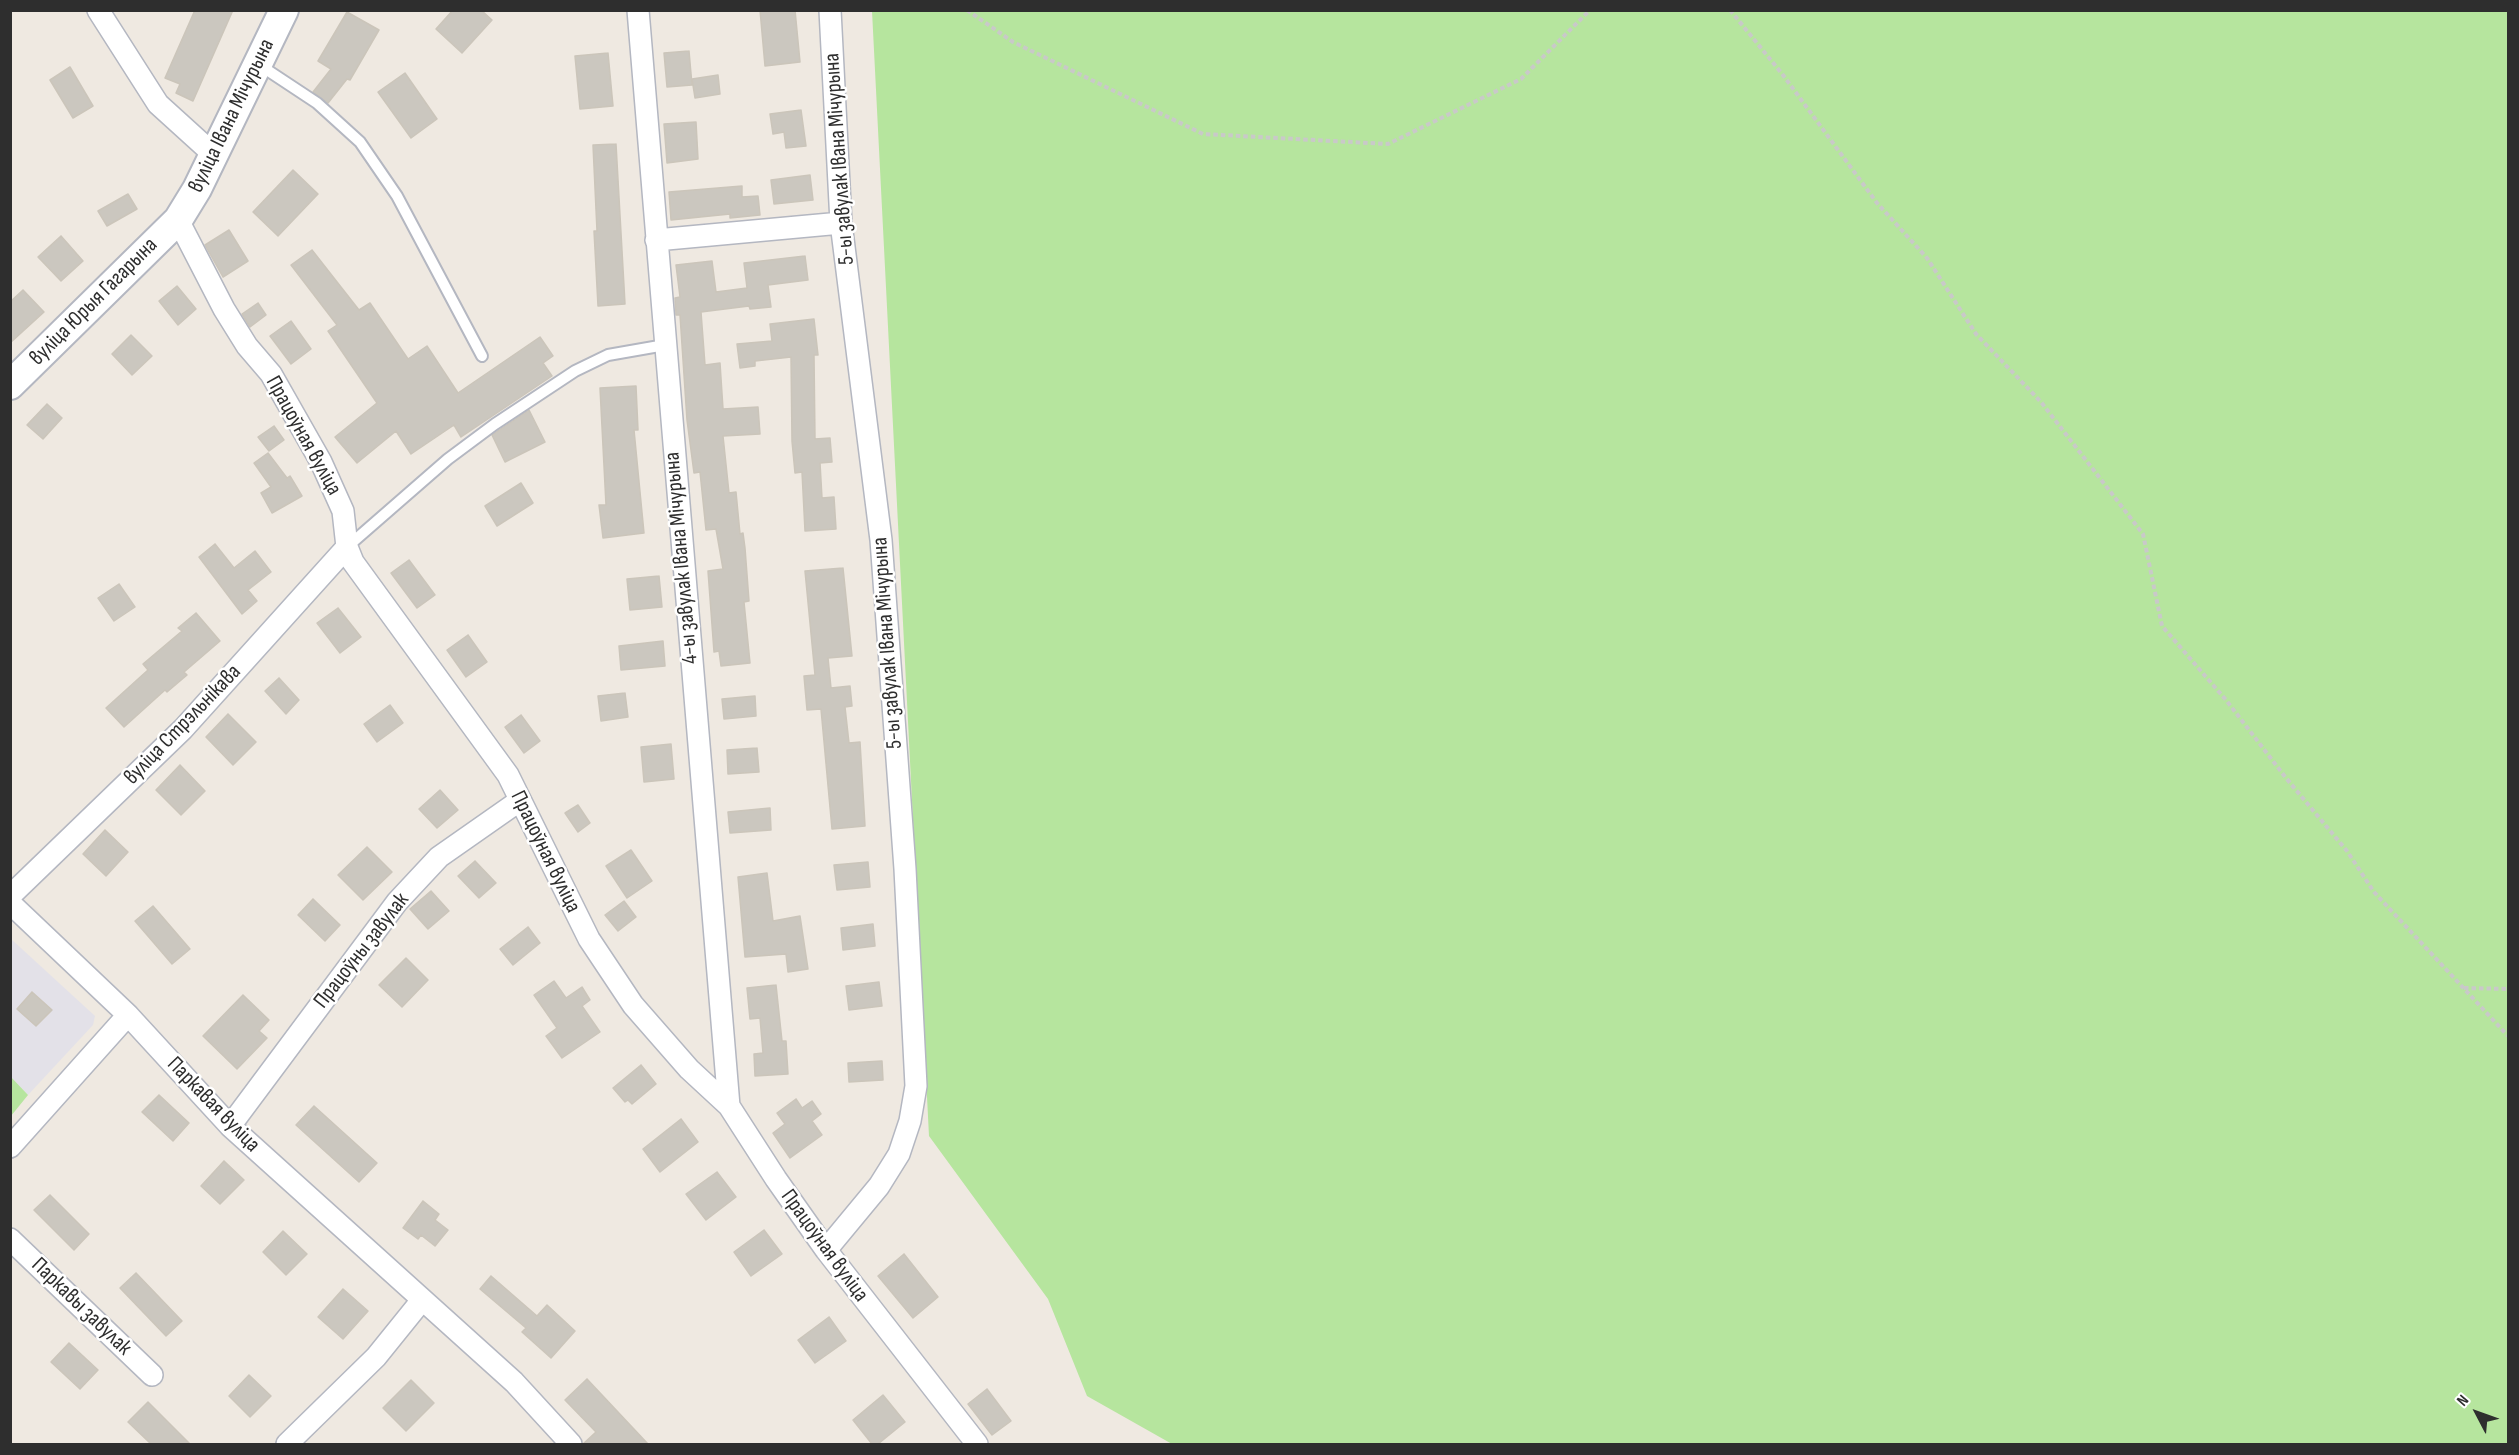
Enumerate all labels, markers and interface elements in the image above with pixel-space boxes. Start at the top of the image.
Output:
street label: вуліца Івана Мічурына [183,35,281,197]
street label: 5-ы завулак Івана Мічурына [819,52,861,266]
street label: вуліца Юрыя Гагарына [25,233,163,371]
street label: Працоўная вуліца [259,372,347,500]
street label: 4-ы завулак Івана Мічурына [660,451,704,665]
street label: 5-ы завулак Івана Мічурына [867,536,909,750]
street label: вуліца Стрэльнікава [119,659,247,791]
street label: Працоўная вуліца [504,787,586,917]
street label: Працоўны завулак [309,888,415,1014]
street label: Паркавая вуліца [161,1052,265,1158]
street label: Працоўная вуліца [774,1185,874,1307]
street label: Паркавы завулак [25,1253,137,1361]
north arrow [2447,1383,2507,1443]
text: N [2453,1391,2473,1410]

